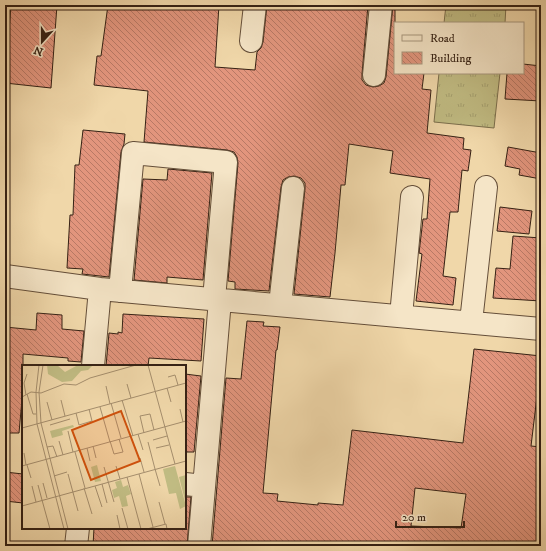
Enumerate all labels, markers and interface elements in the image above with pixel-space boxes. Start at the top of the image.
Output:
north arrow [22,22,62,62]
legend [394,22,524,74]
text: Road [430,31,455,46]
text: N [32,42,45,59]
text: Building [430,51,471,66]
inset map [22,365,186,529]
scale bar [396,503,464,529]
text: 20 m [402,510,426,525]

